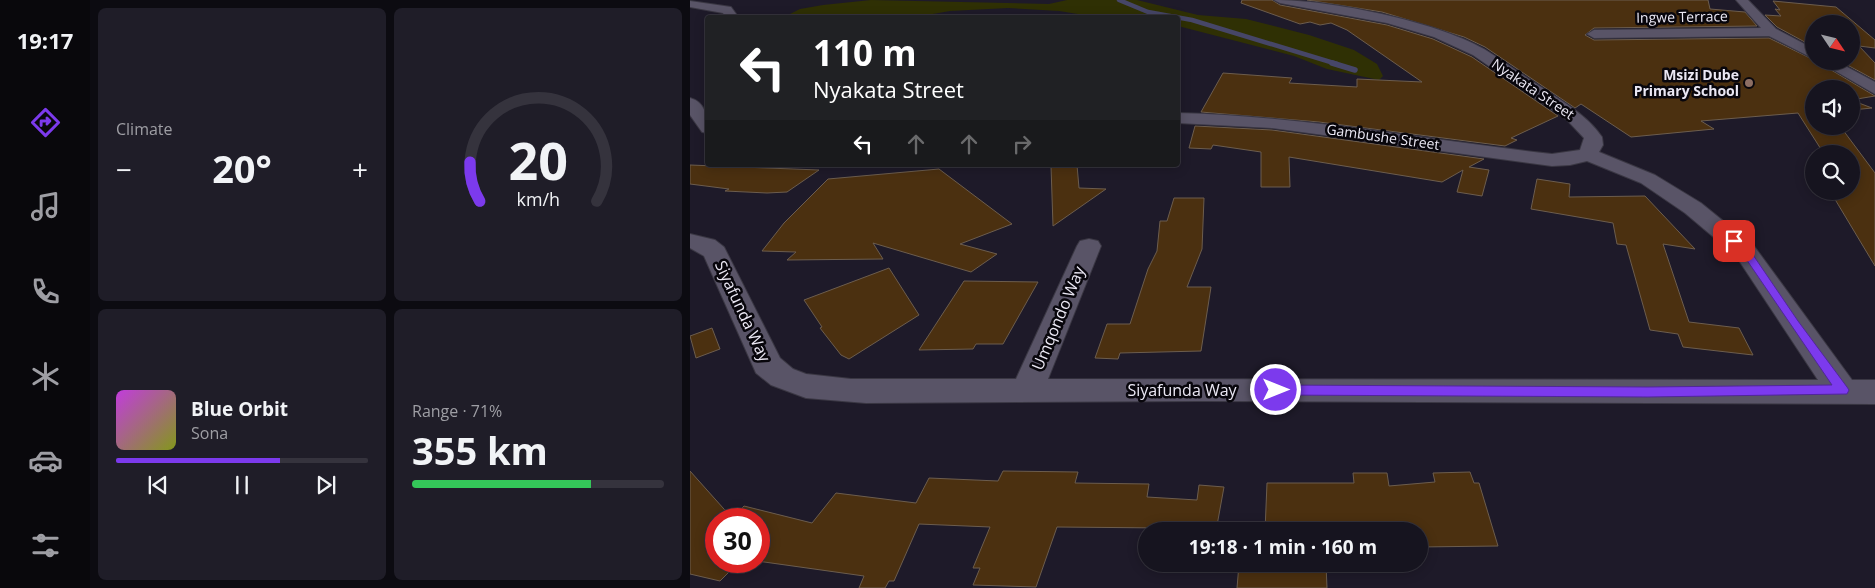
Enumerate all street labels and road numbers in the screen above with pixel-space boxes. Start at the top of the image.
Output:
street label: Ingwe Terrace [1636,6,1728,27]
street label: Nyakata Street [1488,54,1578,123]
street label: Gambushe Street [1325,119,1441,154]
street label: Siyafunda Way [710,257,776,366]
street label: Umqondo Way [1026,262,1090,373]
street label: Siyafunda Way [1127,379,1238,401]

